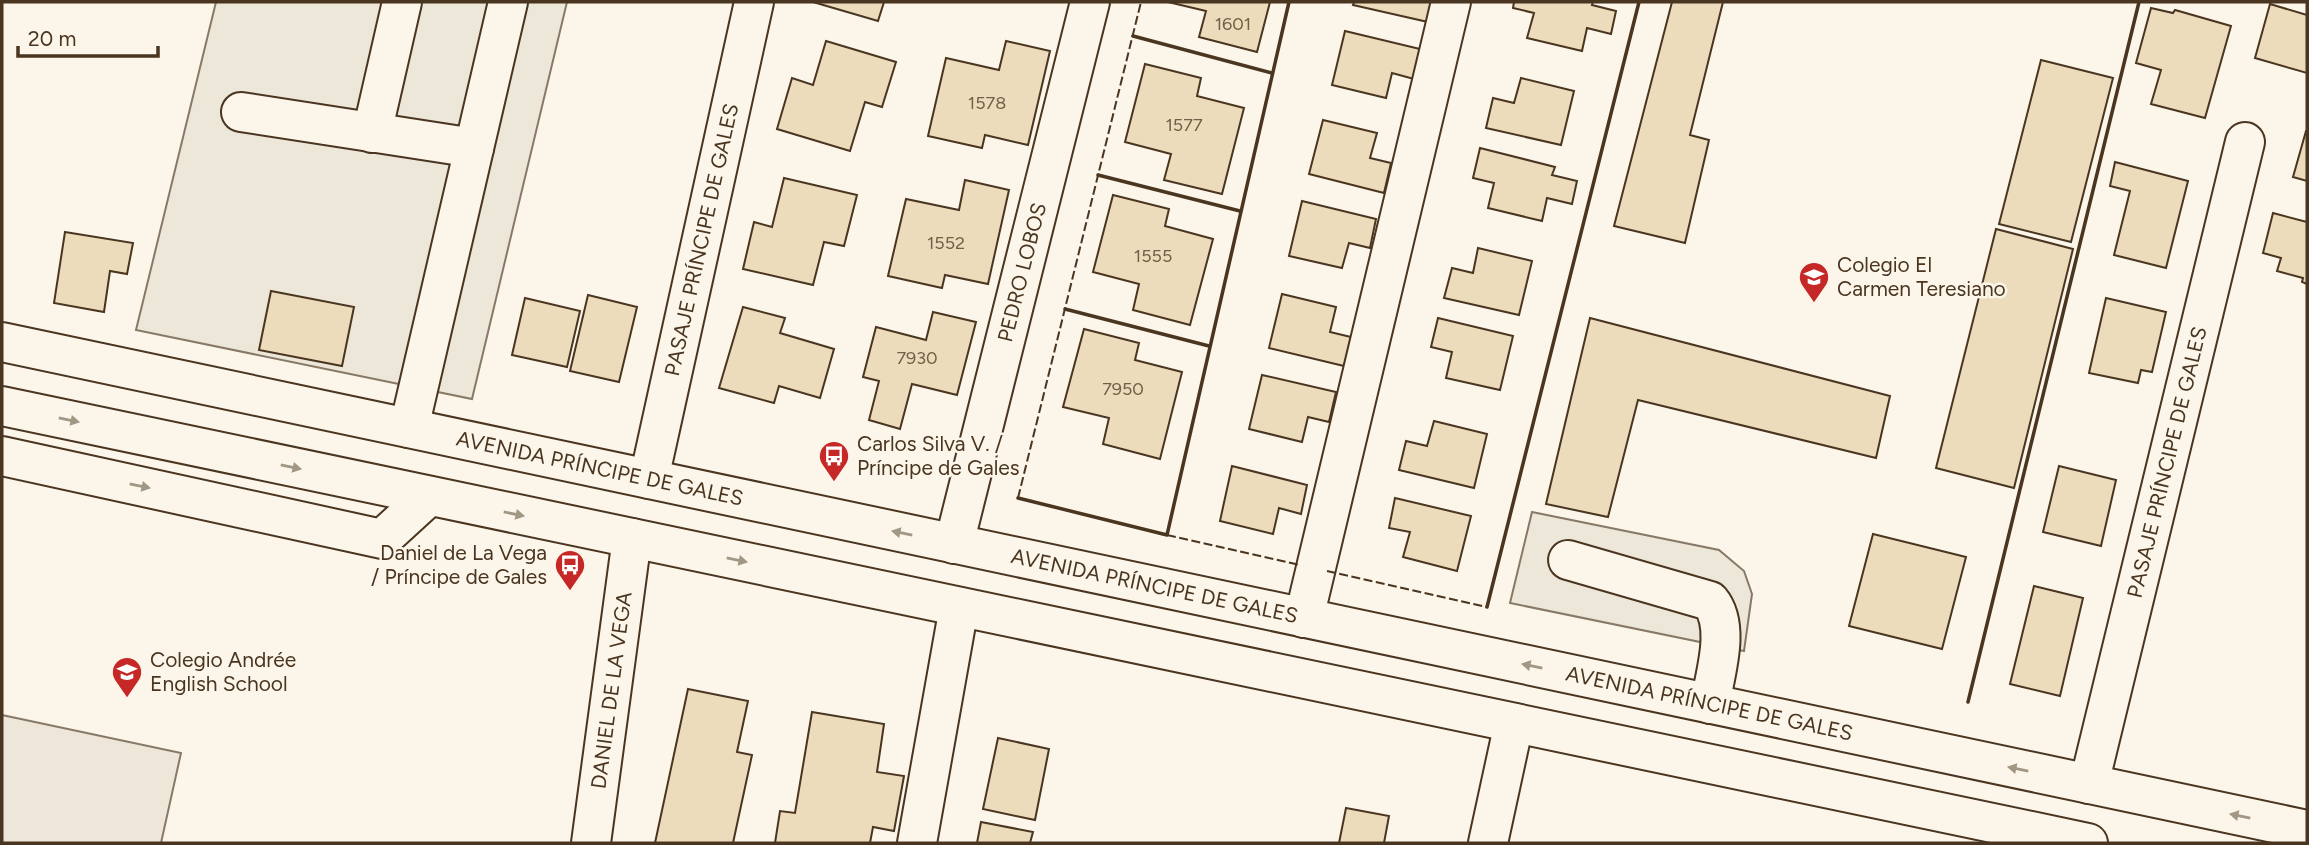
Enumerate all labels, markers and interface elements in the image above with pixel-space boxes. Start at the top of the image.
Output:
house number: 1601 [1215,13,1251,35]
scale bar [18,14,158,58]
text: 20 m [28,26,76,51]
house number: 1578 [968,92,1006,114]
street label: PASAJE PRÍNCIPE DE GALES [659,101,743,378]
house number: 1577 [1165,114,1203,136]
street label: PEDRO LOBOS [992,200,1051,344]
house number: 1552 [927,232,965,254]
house number: 1555 [1134,245,1172,267]
place label: Colegio El Carmen Teresiano [1837,252,2006,301]
school or university icon: Colegio El Carmen Teresiano [1797,260,1831,304]
street label: PASAJE PRÍNCIPE DE GALES [2122,324,2212,600]
house number: 7930 [896,347,938,369]
house number: 7950 [1102,378,1144,400]
one-way arrow [58,415,80,426]
street label: AVENIDA PRÍNCIPE DE GALES [454,426,746,511]
place label: Carlos Silva V. / Príncipe de Gales [857,431,1020,480]
bus stop icon: Carlos Silva V. / Príncipe de Gales [817,439,851,483]
one-way arrow [280,462,302,473]
one-way arrow [129,480,151,491]
one-way arrow [503,508,525,519]
one-way arrow [891,527,913,538]
place label: Daniel de La Vega / Príncipe de Gales [371,540,547,589]
street label: AVENIDA PRÍNCIPE DE GALES [1009,543,1300,628]
bus stop icon: Daniel de La Vega / Príncipe de Gales [553,548,587,592]
one-way arrow [726,555,748,566]
street label: DANIEL DE LA VEGA [585,590,637,790]
place label: Colegio Andrée English School [150,647,296,696]
school or university icon: Colegio Andrée English School [110,655,144,699]
one-way arrow [1521,660,1543,671]
street label: AVENIDA PRÍNCIPE DE GALES [1564,660,1855,745]
one-way arrow [2007,764,2029,775]
one-way arrow [2229,811,2251,822]

